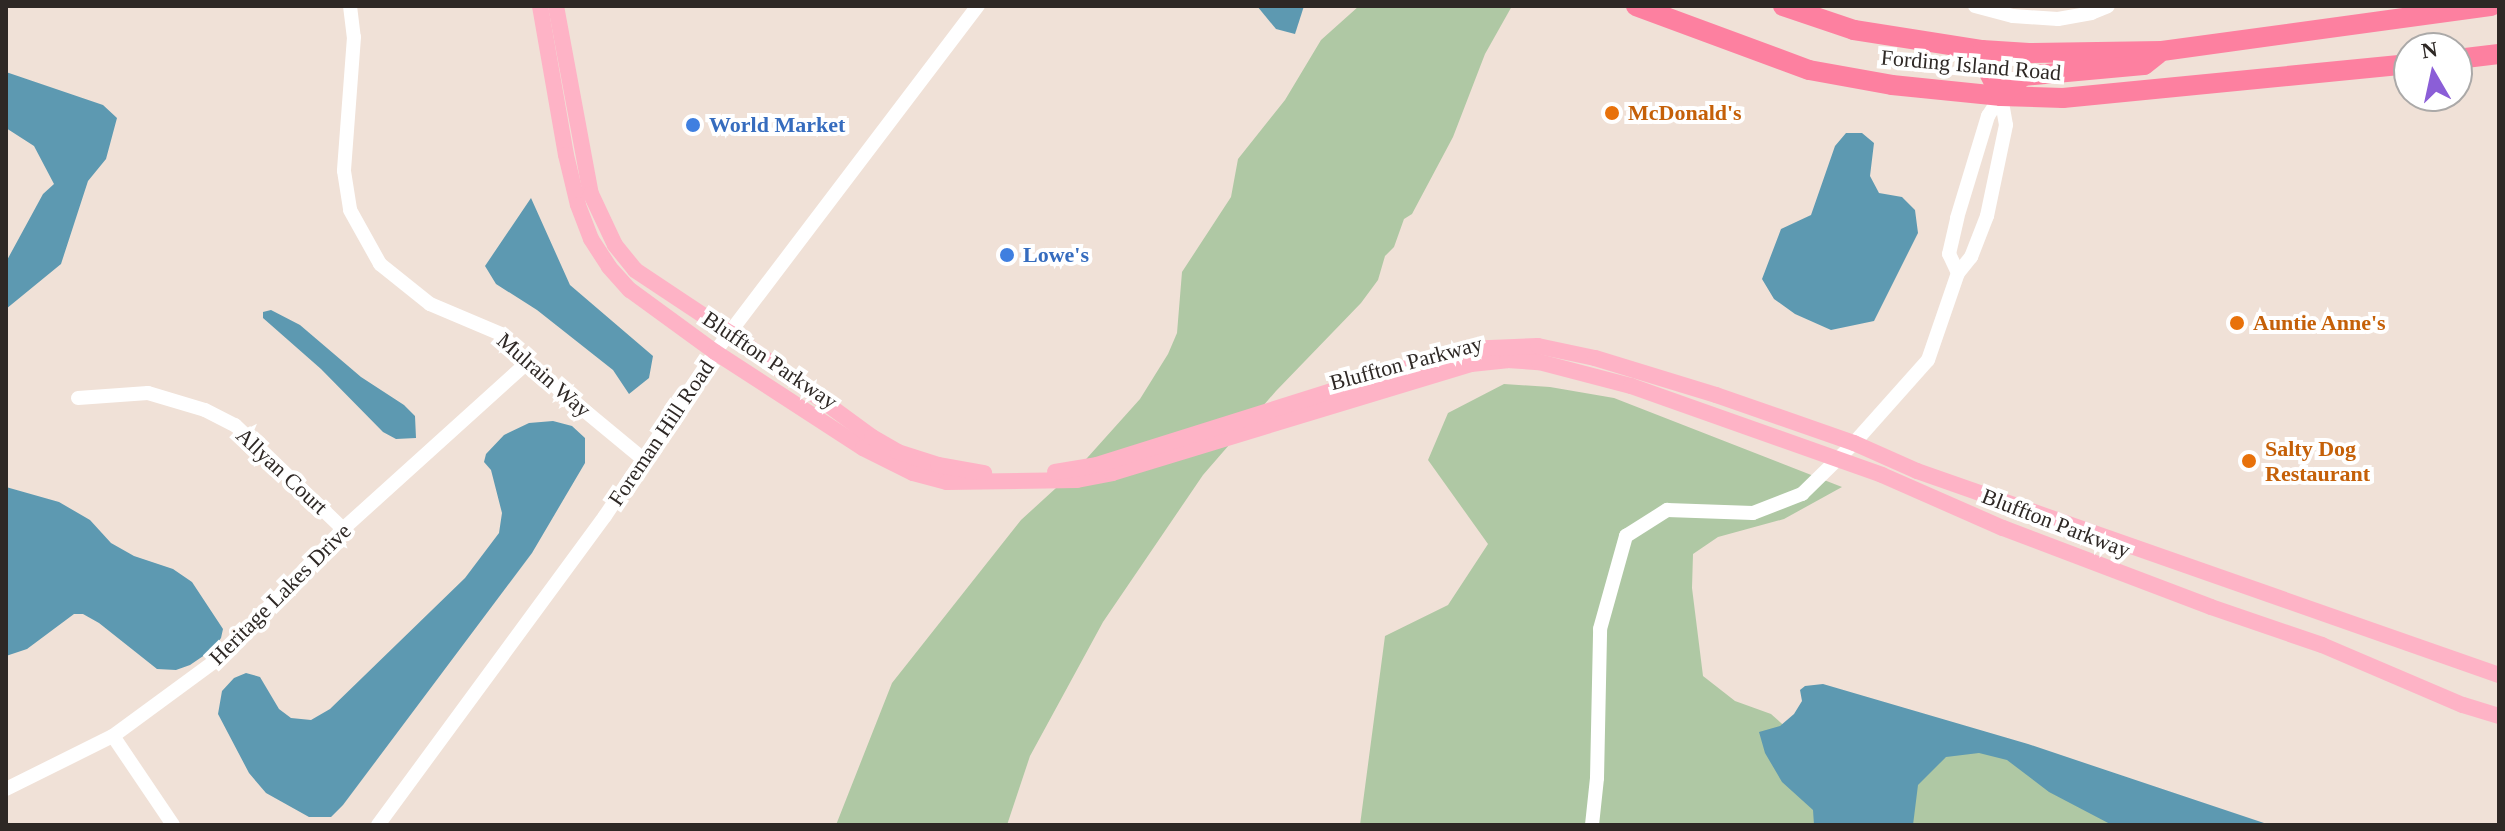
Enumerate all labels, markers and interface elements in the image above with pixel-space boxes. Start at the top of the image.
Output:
north arrow [2393,32,2473,112]
text: N [2420,36,2439,63]
street label: Fording Island Road [1880,44,2062,86]
place label: McDonald's [1628,100,1742,126]
marker: McDonald's [1603,104,1621,122]
place label: World Market [709,112,845,138]
marker: World Market [684,116,702,134]
place label: Lowe's [1023,242,1089,268]
marker: Lowe's [998,246,1016,264]
street label: Bluffton Parkway [698,305,842,415]
place label: Auntie Anne's [2253,310,2387,336]
marker: Auntie Anne's [2228,314,2246,332]
street label: Mulrain Way [492,327,596,423]
street label: Bluffton Parkway [1327,330,1485,396]
street label: Foreman Hill Road [603,355,719,511]
street label: Allyan Court [231,422,333,520]
place label: Salty Dog Restaurant [2265,435,2370,486]
marker: Salty Dog Restaurant [2240,452,2258,470]
street label: Bluffton Parkway [1978,483,2134,563]
street label: Heritage Lakes Drive [204,518,356,670]

